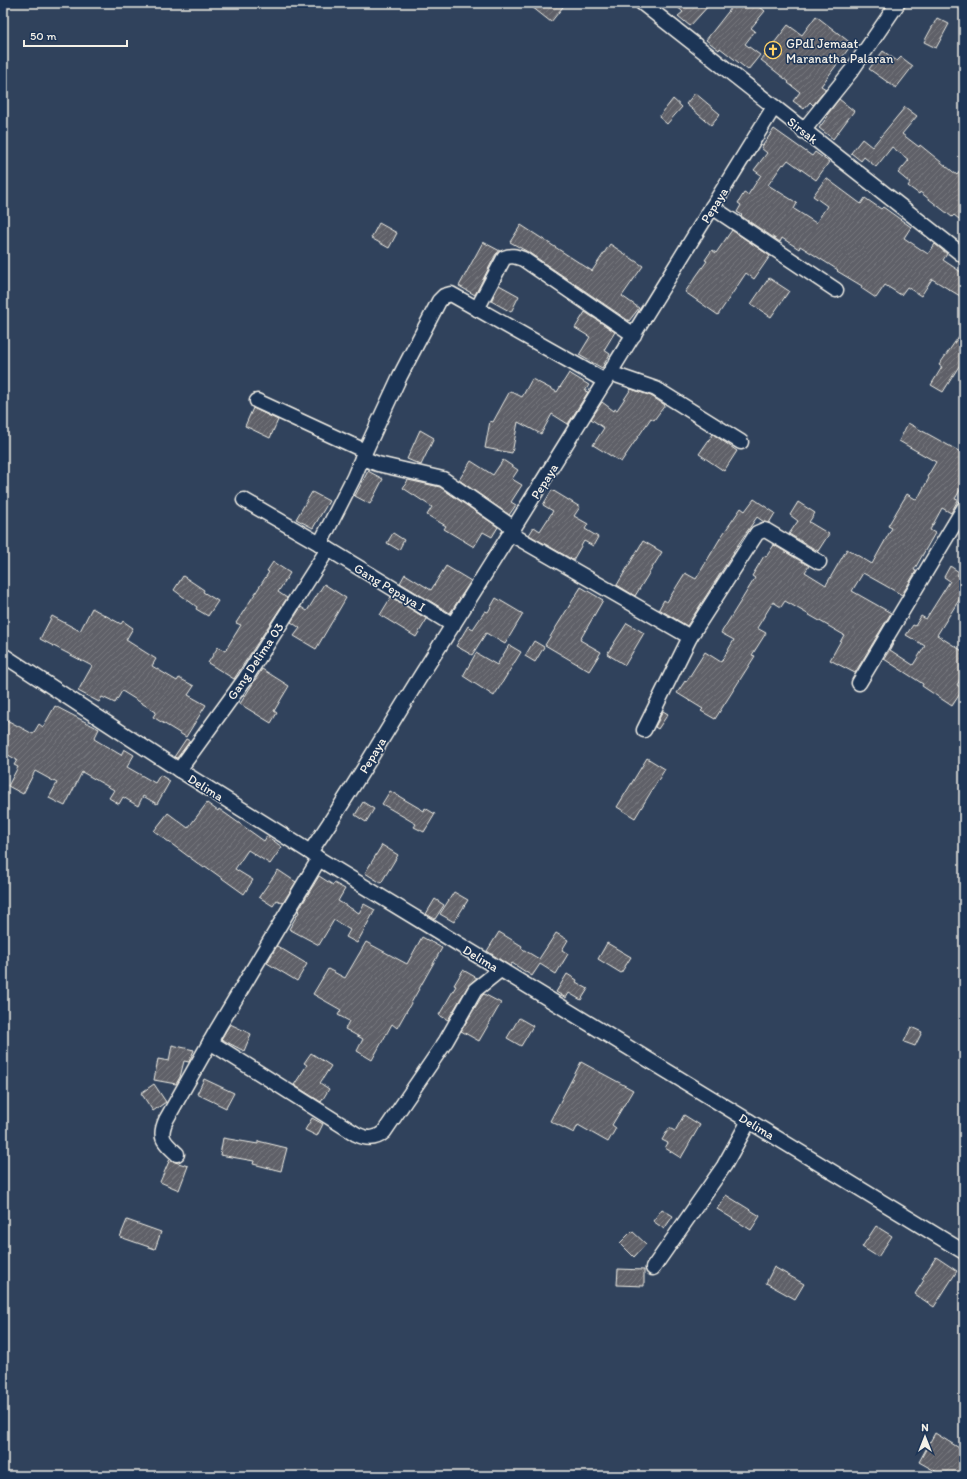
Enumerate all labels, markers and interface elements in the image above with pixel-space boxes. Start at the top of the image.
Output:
scale bar [24,22,127,48]
text: 50 m [30,29,56,43]
place label: GPdI Jemaat Maranatha Palaran [786,36,894,66]
church icon: GPdI Jemaat Maranatha Palaran [763,40,783,60]
street label: Sirsak [784,114,821,147]
street label: Pepaya [698,184,731,226]
street label: Pepaya [528,460,561,502]
street label: Gang Pepaya I [351,560,428,615]
street label: Gang Delima 03 [224,620,287,703]
street label: Pepaya [356,734,389,776]
street label: Delima [185,771,226,804]
street label: Delima [460,942,502,975]
street label: Delima [736,1110,778,1143]
north arrow [905,1417,945,1457]
text: N [921,1421,929,1434]

